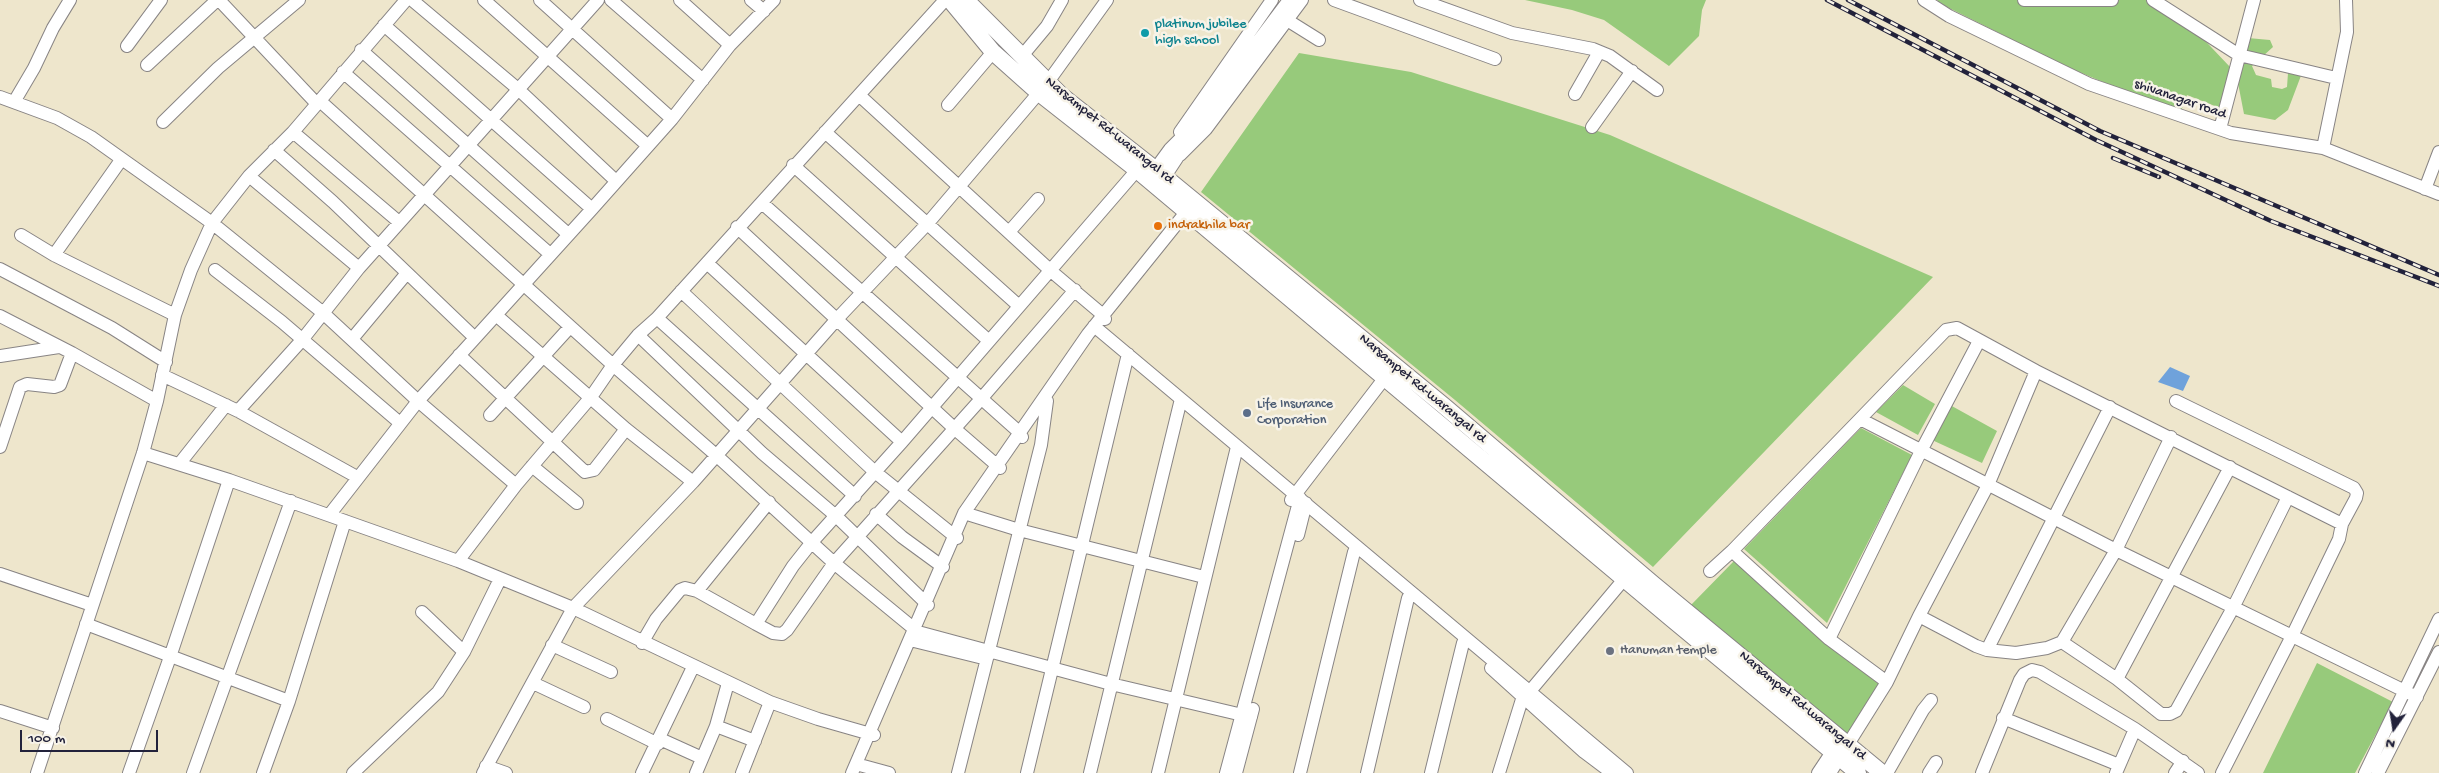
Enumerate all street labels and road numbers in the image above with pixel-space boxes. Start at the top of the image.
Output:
street label: Narsampet Rd-warangal rd [1041,74,1177,188]
street label: shivanagar road [2132,76,2228,124]
street label: Narsampet Rd-warangal rd [1355,331,1489,447]
street label: Narsampet Rd-warangal rd [1735,648,1869,764]

